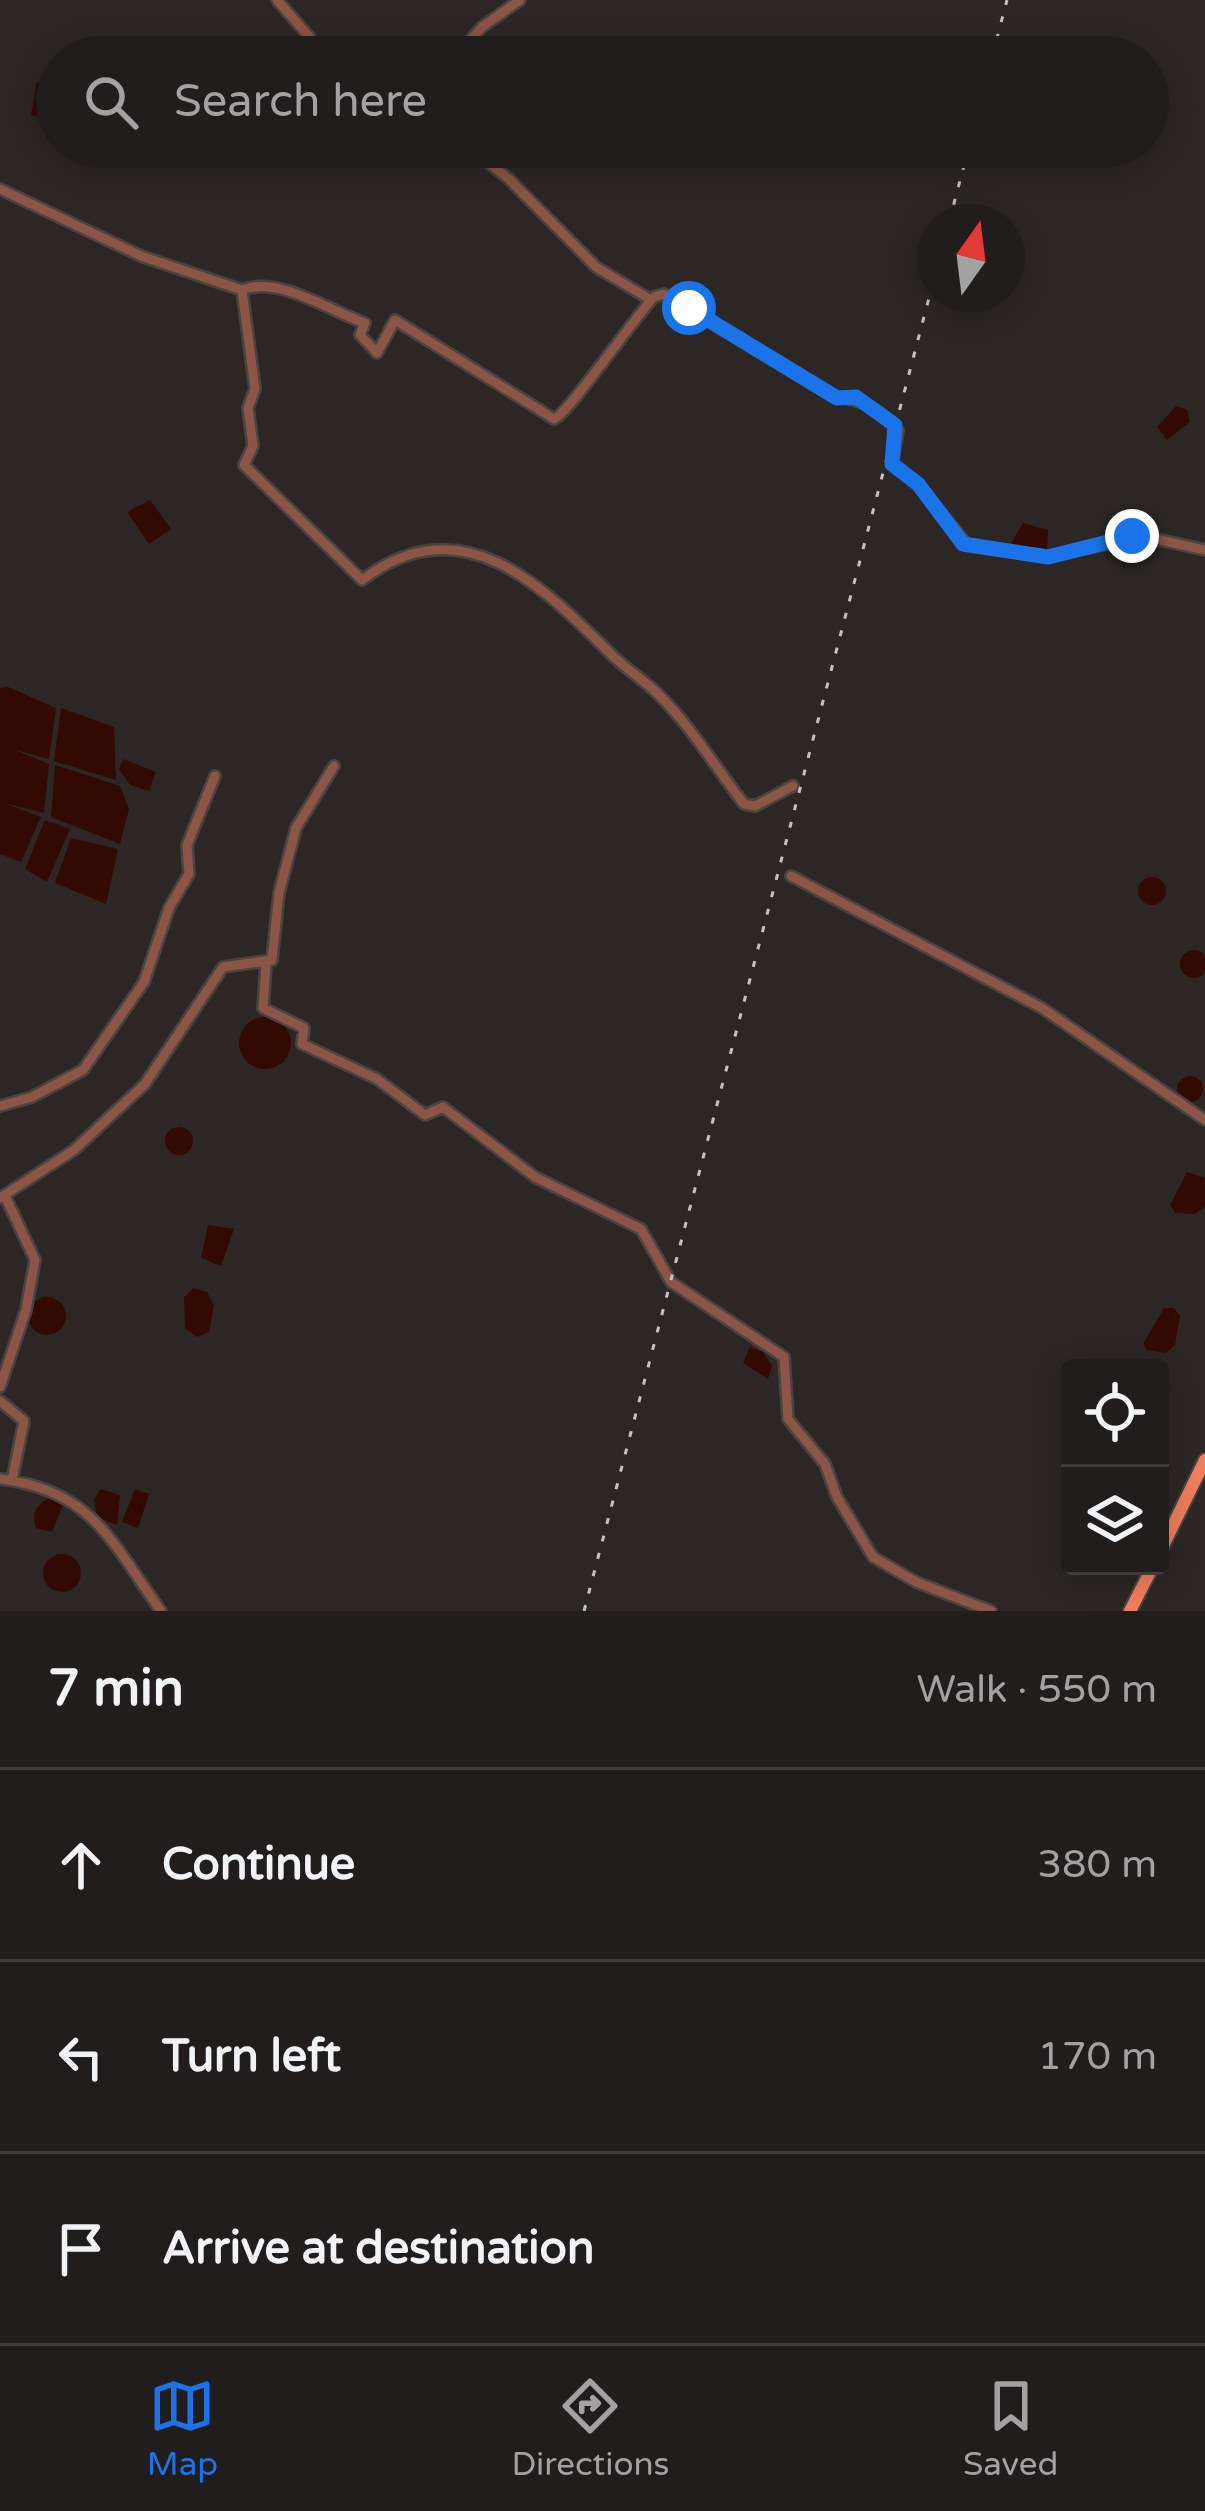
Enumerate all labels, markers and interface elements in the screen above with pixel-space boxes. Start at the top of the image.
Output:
search box [36,36,1169,168]
icon: search [78,69,144,135]
text: Search here [174,75,427,129]
north arrow [917,204,1025,312]
route start [662,281,716,335]
route end [1105,509,1159,563]
map controls [1061,1359,1169,1575]
button: locate [1061,1359,1169,1467]
button: layers [1061,1467,1169,1575]
text: 7 min [48,1658,184,1720]
text: Walk · 550 m [916,1666,1157,1713]
icon: ahead [48,1832,114,1898]
text: Continue [162,1838,355,1892]
text: 380 m [1038,1841,1157,1888]
icon: left [48,2024,114,2090]
text: Turn left [162,2030,341,2084]
text: 170 m [1038,2033,1157,2080]
icon: arrive [48,2216,114,2282]
text: Arrive at destination [162,2222,594,2276]
tab: Map [147,2373,218,2484]
tab: Directions [512,2373,669,2484]
tab: Saved [963,2373,1058,2484]

